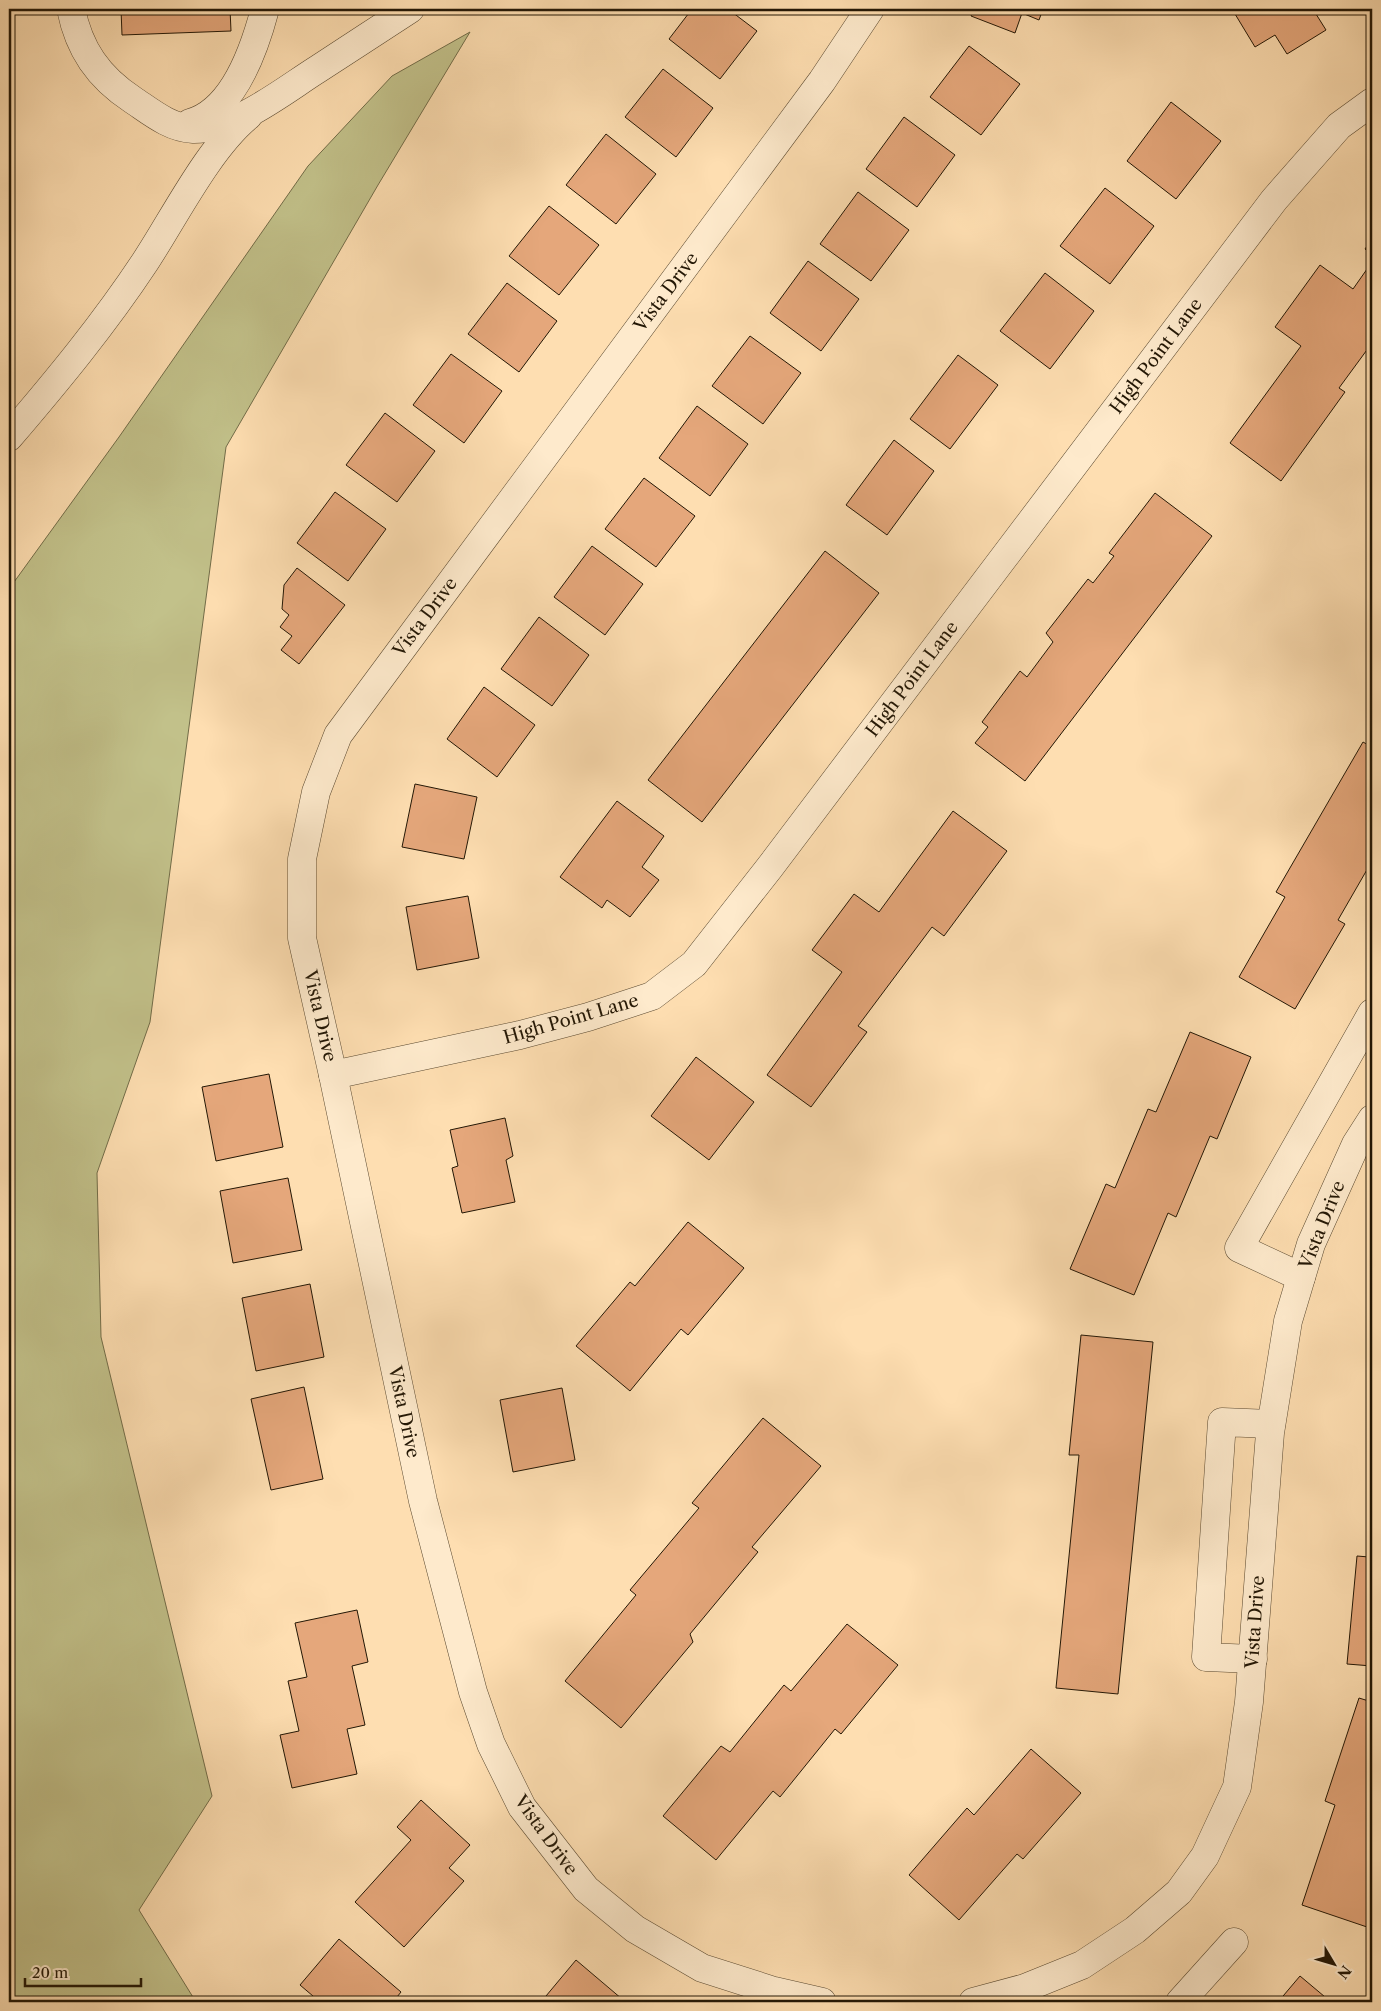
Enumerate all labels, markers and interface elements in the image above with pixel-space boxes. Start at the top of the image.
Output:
street label: Vista Drive [629,248,703,337]
street label: High Point Lane [1105,294,1207,418]
street label: Vista Drive [388,573,462,662]
street label: High Point Lane [861,617,963,741]
street label: Vista Drive [299,967,341,1064]
street label: High Point Lane [501,989,641,1049]
street label: Vista Drive [1294,1178,1350,1273]
street label: Vista Drive [383,1363,424,1460]
street label: Vista Drive [1241,1575,1269,1670]
street label: Vista Drive [509,1790,582,1879]
north arrow [1308,1938,1358,1988]
scale bar [25,1956,141,1988]
text: N [1333,1962,1355,1982]
text: 20 m [32,1963,68,1982]

